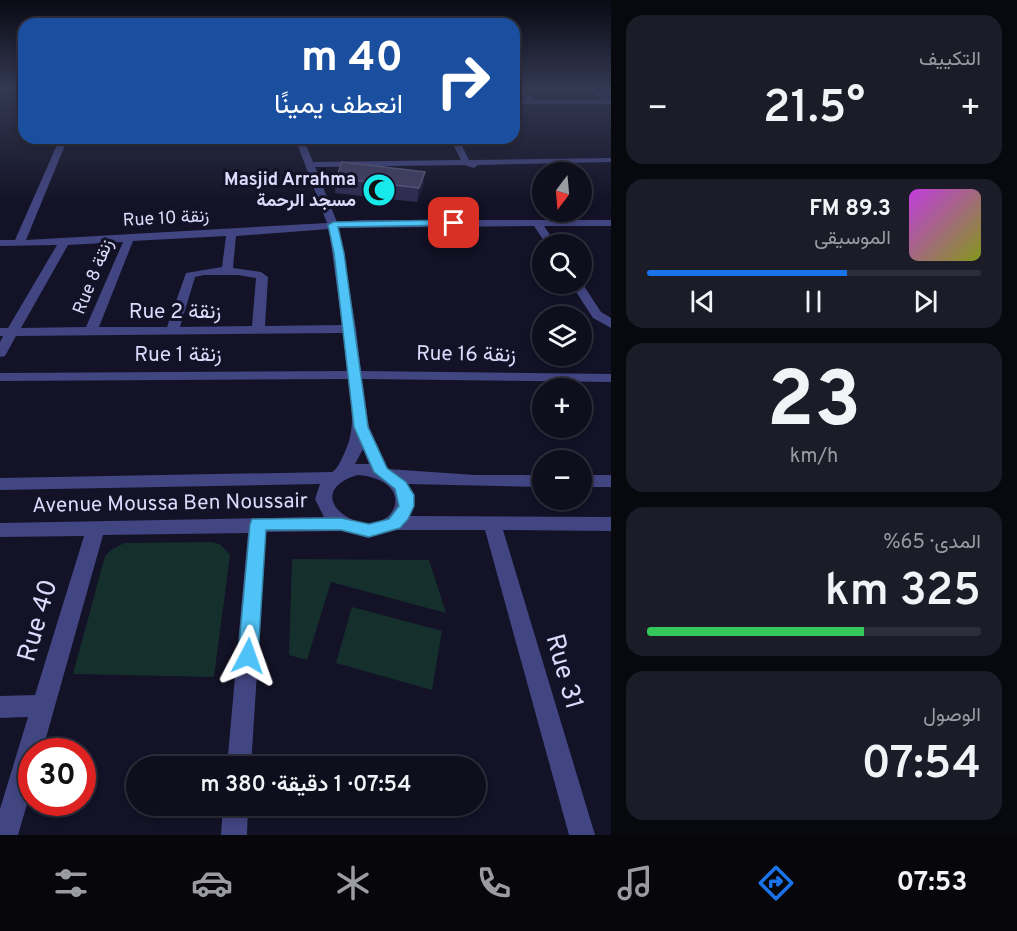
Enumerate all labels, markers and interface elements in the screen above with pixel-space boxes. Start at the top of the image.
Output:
text: 40 m [301,33,403,86]
icon: right [424,42,502,120]
text: التكييف [919,47,981,73]
text: 21.5° [763,81,865,138]
text: انعطف يمينًا [274,89,403,123]
text: − [647,89,668,131]
text: + [960,89,981,131]
north arrow [532,162,592,222]
map controls [532,162,592,510]
place label: Masjid Arrahma مسجد الرحمة [224,169,356,213]
mosque icon: Masjid Arrahma مسجد الرحمة [361,172,397,208]
text: 89.3 FM [809,196,891,223]
pin [428,197,479,248]
street label: Rue 10 زنقة [122,205,210,233]
icon: arrive [437,206,470,239]
text: الموسيقى [814,226,891,252]
button: search [532,234,592,294]
street label: Rue 8 زنقة [68,236,120,318]
icon: previous [686,285,719,318]
icon: pause [797,285,830,318]
icon: next [909,285,942,318]
street label: Rue 2 زنقة [129,299,221,326]
button: layers [532,306,592,366]
street label: Rue 16 زنقة [416,341,516,369]
street label: Rue 1 زنقة [134,342,222,369]
text: 23 [767,355,861,454]
button: + [532,378,592,438]
text: km/h [790,444,838,470]
button: − [532,450,592,510]
street label: Avenue Moussa Ben Noussair [32,488,308,520]
text: المدى · 65% [883,530,981,556]
text: 325 km [825,564,981,621]
street label: Rue 40 [12,576,66,666]
position arrow [216,624,280,688]
street label: Rue 31 [537,631,589,713]
text: الوصول [923,703,981,729]
text: 07:54 [862,737,981,794]
speed limit sign: 30 [18,738,96,816]
text: 07:54 · 1 دقيقة · 380 m [200,772,412,799]
icon: filters [50,862,92,904]
icon: car [191,862,233,904]
icon: climate [332,862,374,904]
icon: phone [473,862,515,904]
icon: music [614,862,656,904]
icon: directions [755,862,797,904]
text: 07:53 [896,866,967,900]

